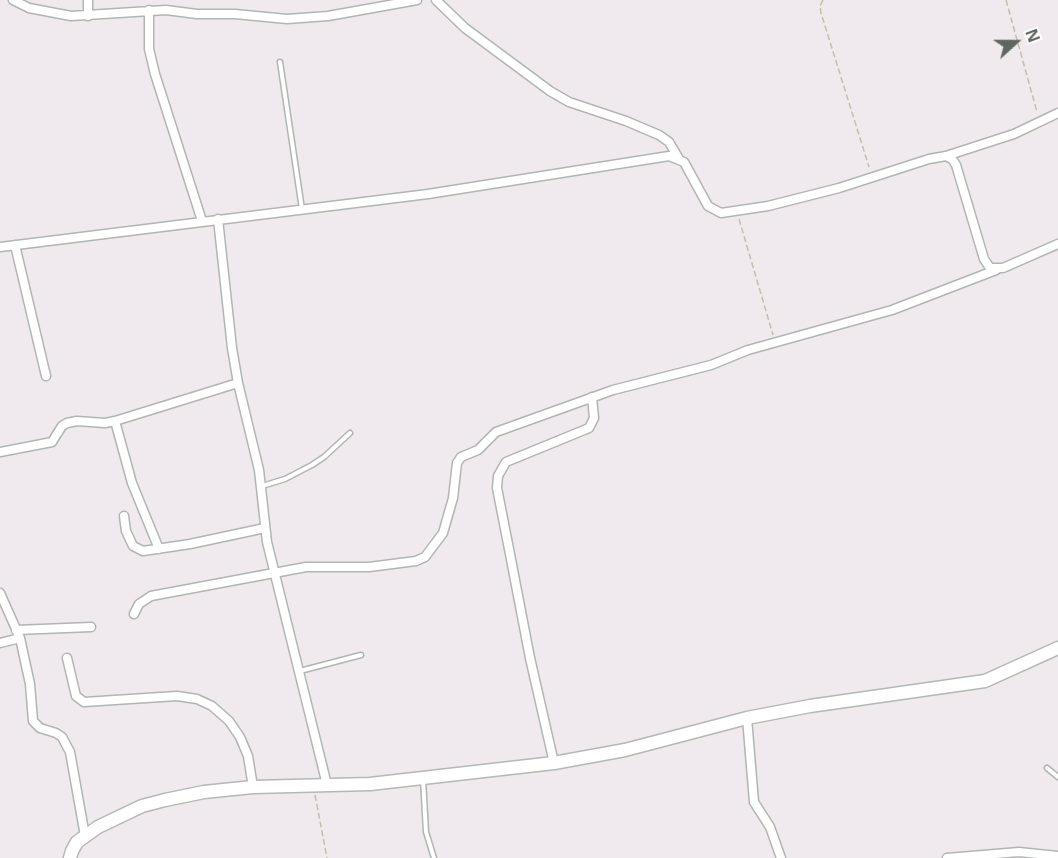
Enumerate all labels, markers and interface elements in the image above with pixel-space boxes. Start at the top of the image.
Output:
north arrow [986,12,1046,72]
text: N [1020,26,1045,46]

